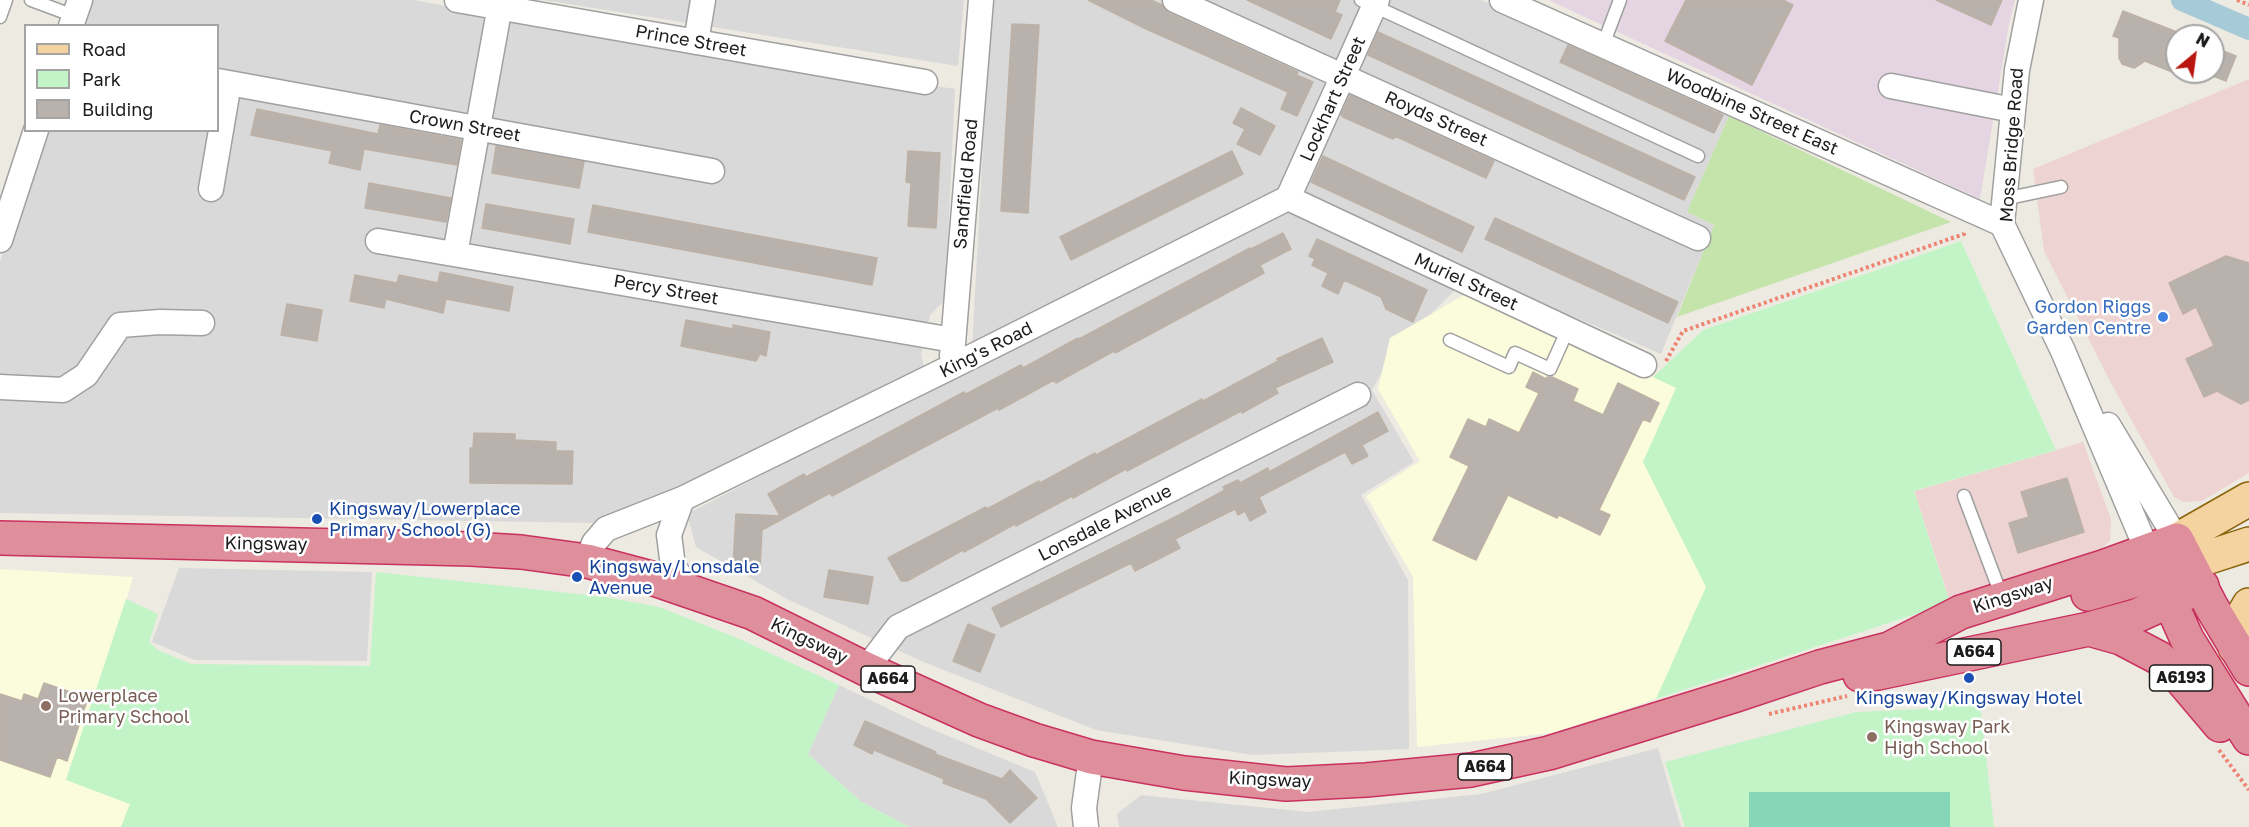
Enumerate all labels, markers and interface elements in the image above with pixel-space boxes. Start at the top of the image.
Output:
street label: Prince Street [634,21,748,61]
legend [24,24,219,132]
north arrow [2165,24,2225,84]
text: N [2193,28,2213,52]
street label: Lockhart Street [1296,33,1370,165]
text: Road [82,38,126,60]
street label: Woodbine Street East [1662,64,1842,160]
street label: Moss Bridge Road [1996,67,2028,223]
text: Park [82,68,121,90]
street label: Royds Street [1381,87,1491,151]
text: Building [82,98,153,120]
street label: Crown Street [407,106,523,146]
street label: Sandfield Road [950,118,982,250]
street label: Muriel Street [1411,249,1521,315]
street label: Percy Street [612,270,720,310]
place label: Gordon Riggs Garden Centre [2026,296,2151,338]
marker: Gordon Riggs Garden Centre [2156,310,2170,324]
street label: King's Road [936,317,1036,383]
street label: Lonsdale Avenue [1035,480,1175,566]
place label: Kingsway/Lowerplace Primary School (G) [329,498,520,540]
marker: Kingsway/Lowerplace Primary School (G) [310,512,324,526]
street label: Kingsway [224,532,308,556]
place label: Kingsway/Lonsdale Avenue [589,556,759,598]
marker: Kingsway/Lonsdale Avenue [570,570,584,584]
street label: Kingsway [1970,572,2056,618]
street label: Kingsway [767,613,851,669]
road number: A664 [1947,639,2001,665]
road number: A6193 [2150,665,2212,691]
road number: A664 [861,666,915,692]
marker: Kingsway/Kingsway Hotel [1962,671,1976,685]
place label: Lowerplace Primary School [58,685,190,728]
place label: Kingsway/Kingsway Hotel [1855,687,2083,709]
marker: Lowerplace Primary School [39,699,53,713]
place label: Kingsway Park High School [1884,716,2011,758]
marker: Kingsway Park High School [1865,730,1879,744]
road number: A664 [1458,754,1512,780]
street label: Kingsway [1228,767,1312,793]

